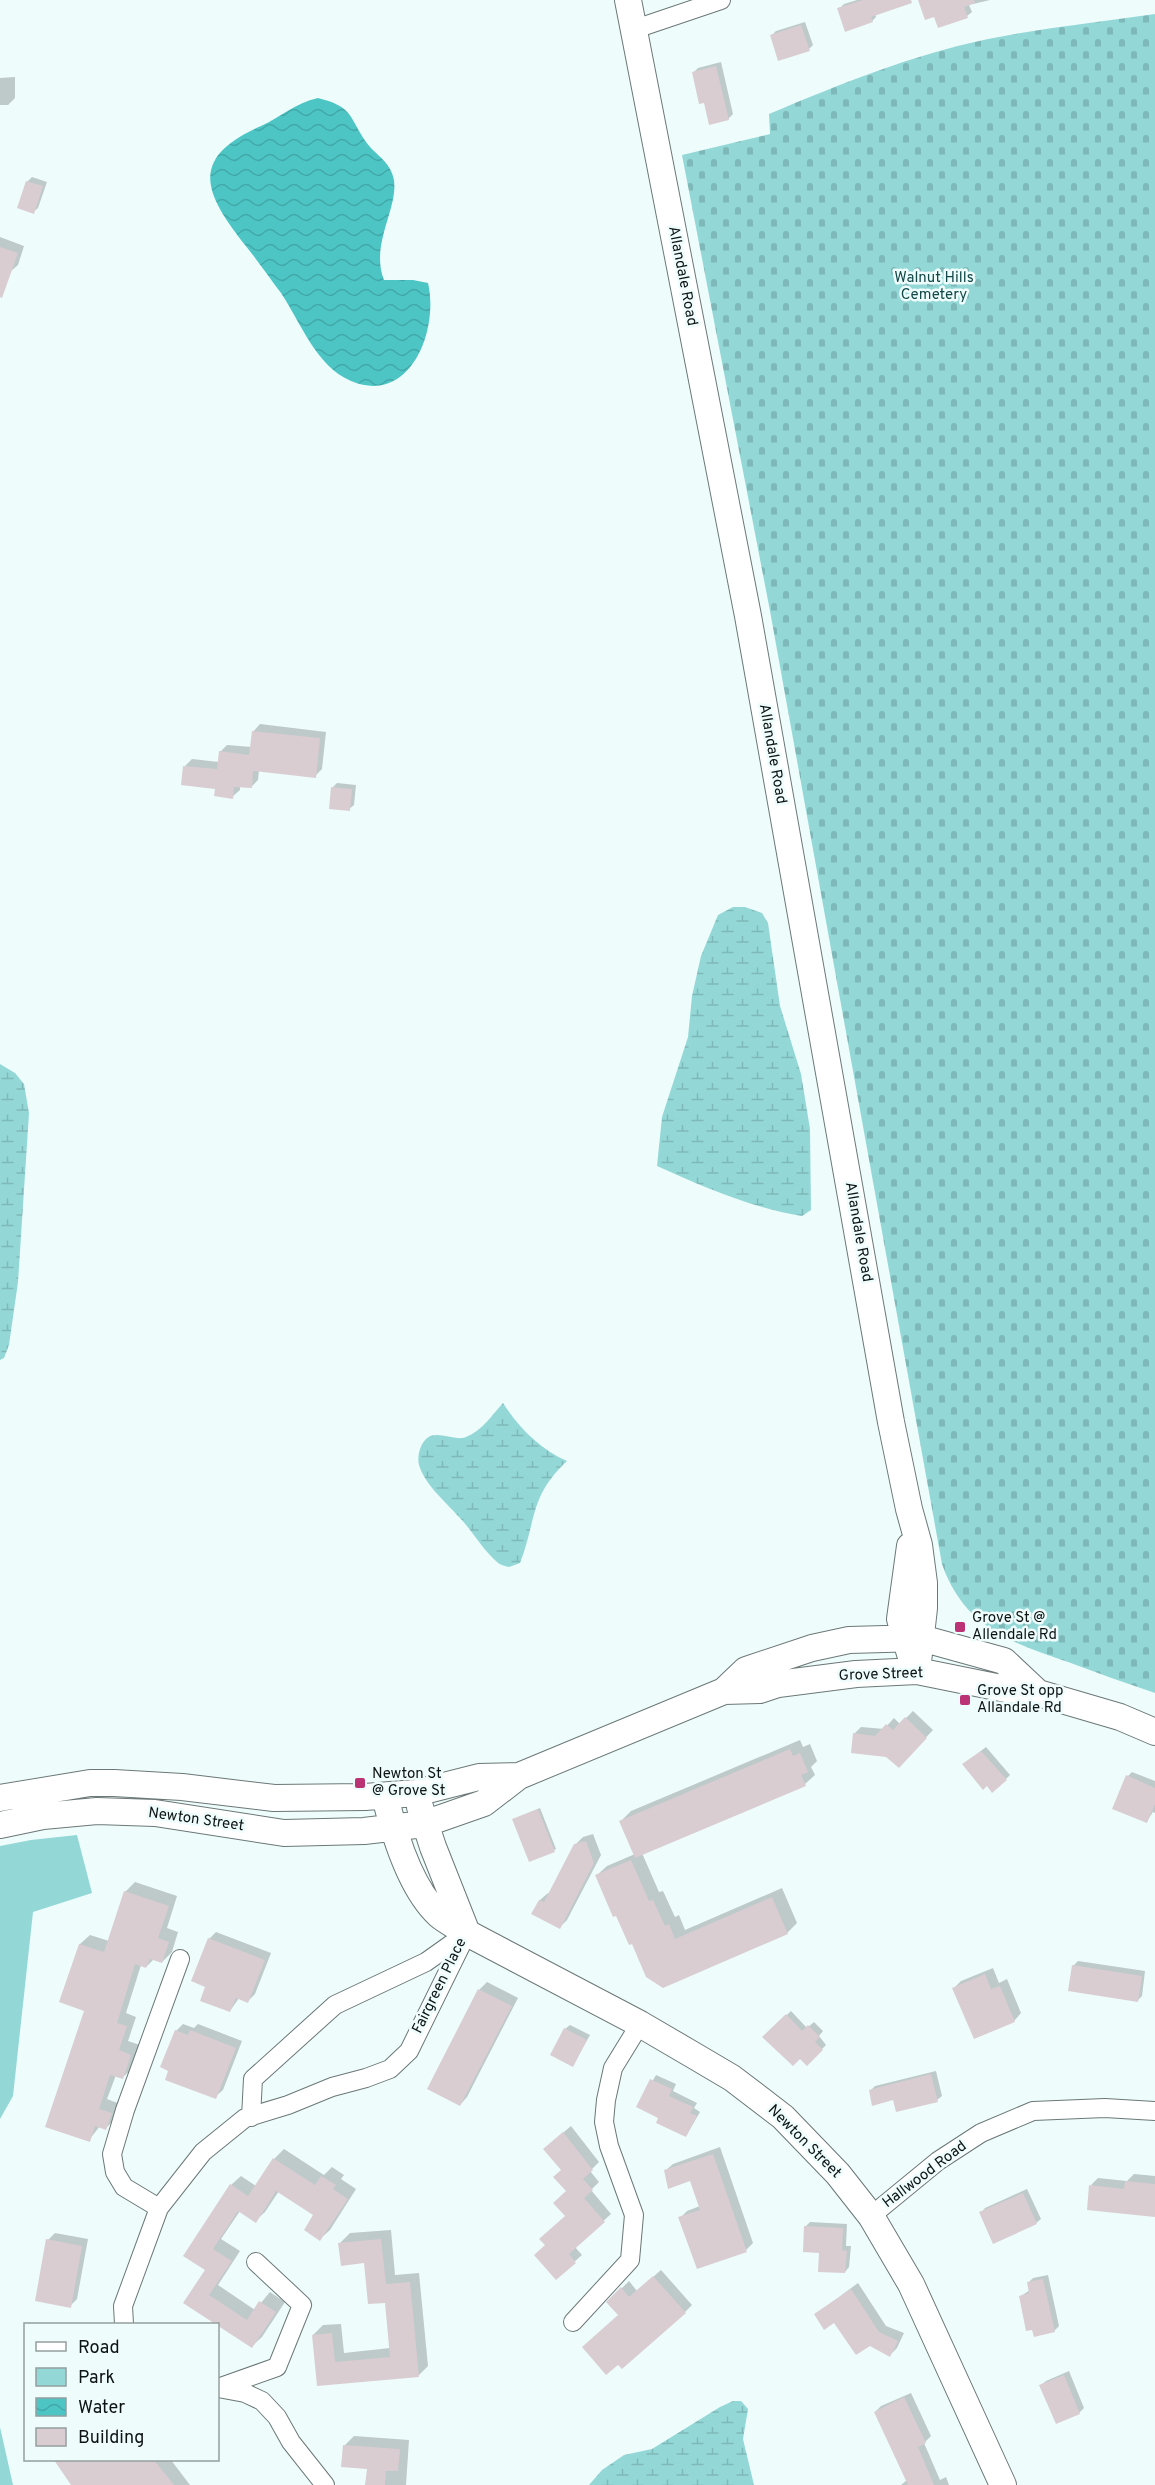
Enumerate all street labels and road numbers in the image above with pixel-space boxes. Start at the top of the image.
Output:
street label: Allandale Road [663,224,701,328]
street label: Allandale Road [754,702,790,806]
street label: Allandale Road [840,1180,876,1284]
street label: Grove Street [838,1664,924,1686]
street label: Newton Street [147,1804,245,1836]
street label: Fairgreen Place [409,1935,471,2037]
street label: Newton Street [763,2101,845,2183]
street label: Hallwood Road [879,2137,971,2213]

